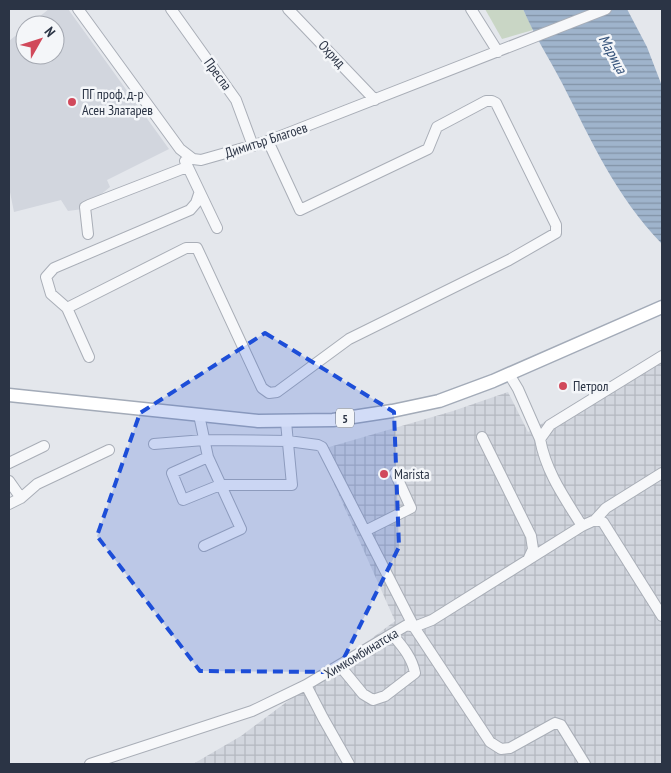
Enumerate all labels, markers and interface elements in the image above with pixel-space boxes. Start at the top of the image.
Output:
north arrow [15,15,65,65]
text: N [41,23,59,40]
water label: Марица [595,31,632,78]
street label: Охрид [315,36,349,72]
street label: Преспа [200,54,236,94]
place label: ПГ проф. д-р Асен Златарев [82,85,153,119]
marker: ПГ проф. д-р Асен Златарев [66,96,78,108]
street label: Димитър Благоев [222,118,310,162]
place label: Петрол [573,377,608,395]
marker: Петрол [557,380,569,392]
road number: 5 [336,408,354,428]
place label: Marista [394,465,430,483]
marker: Marista [378,468,390,480]
street label: Химкомбинатска [321,624,401,682]

